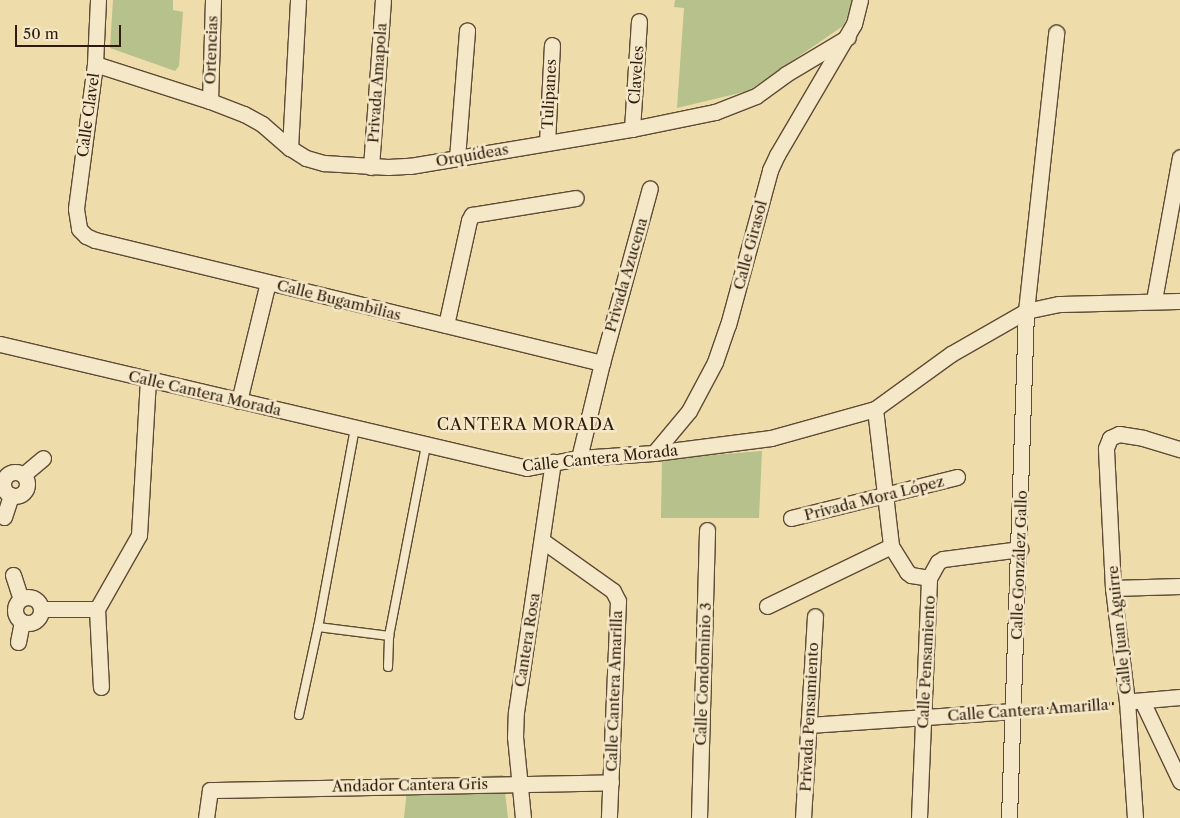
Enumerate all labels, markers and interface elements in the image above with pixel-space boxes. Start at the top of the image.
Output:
scale bar [18,15,124,47]
street label: Ortencias [201,15,221,85]
street label: Privada Amapola [364,22,390,144]
text: 50 m [23,24,59,43]
street label: Claveles [625,45,647,105]
street label: Tulipanes [538,58,560,130]
street label: Calle Clavel [73,72,103,158]
street label: Orquídeas [434,140,510,170]
street label: Calle Girasol [729,198,771,292]
street label: Privada Azucena [601,215,651,335]
street label: Calle Bugambilias [275,276,403,324]
street label: Calle Cantera Morada [127,367,283,419]
district label: CANTERA MORADA [435,414,617,434]
street label: Calle Cantera Morada [521,441,679,475]
street label: Privada Mora López [802,472,946,524]
street label: Calle González Gallo [1007,490,1031,640]
street label: Calle Juan Aguirre [1103,564,1135,696]
street label: Cantera Rosa [511,592,543,688]
street label: Calle Pensamiento [914,595,938,729]
street label: Calle Condominio 3 [692,602,714,746]
street label: Calle Cantera Amarilla [602,610,626,772]
street label: Privada Pensamiento [796,642,822,792]
street label: Calle Cantera Amarilla [946,695,1110,725]
street label: Andador Cantera Gris [332,775,488,795]

